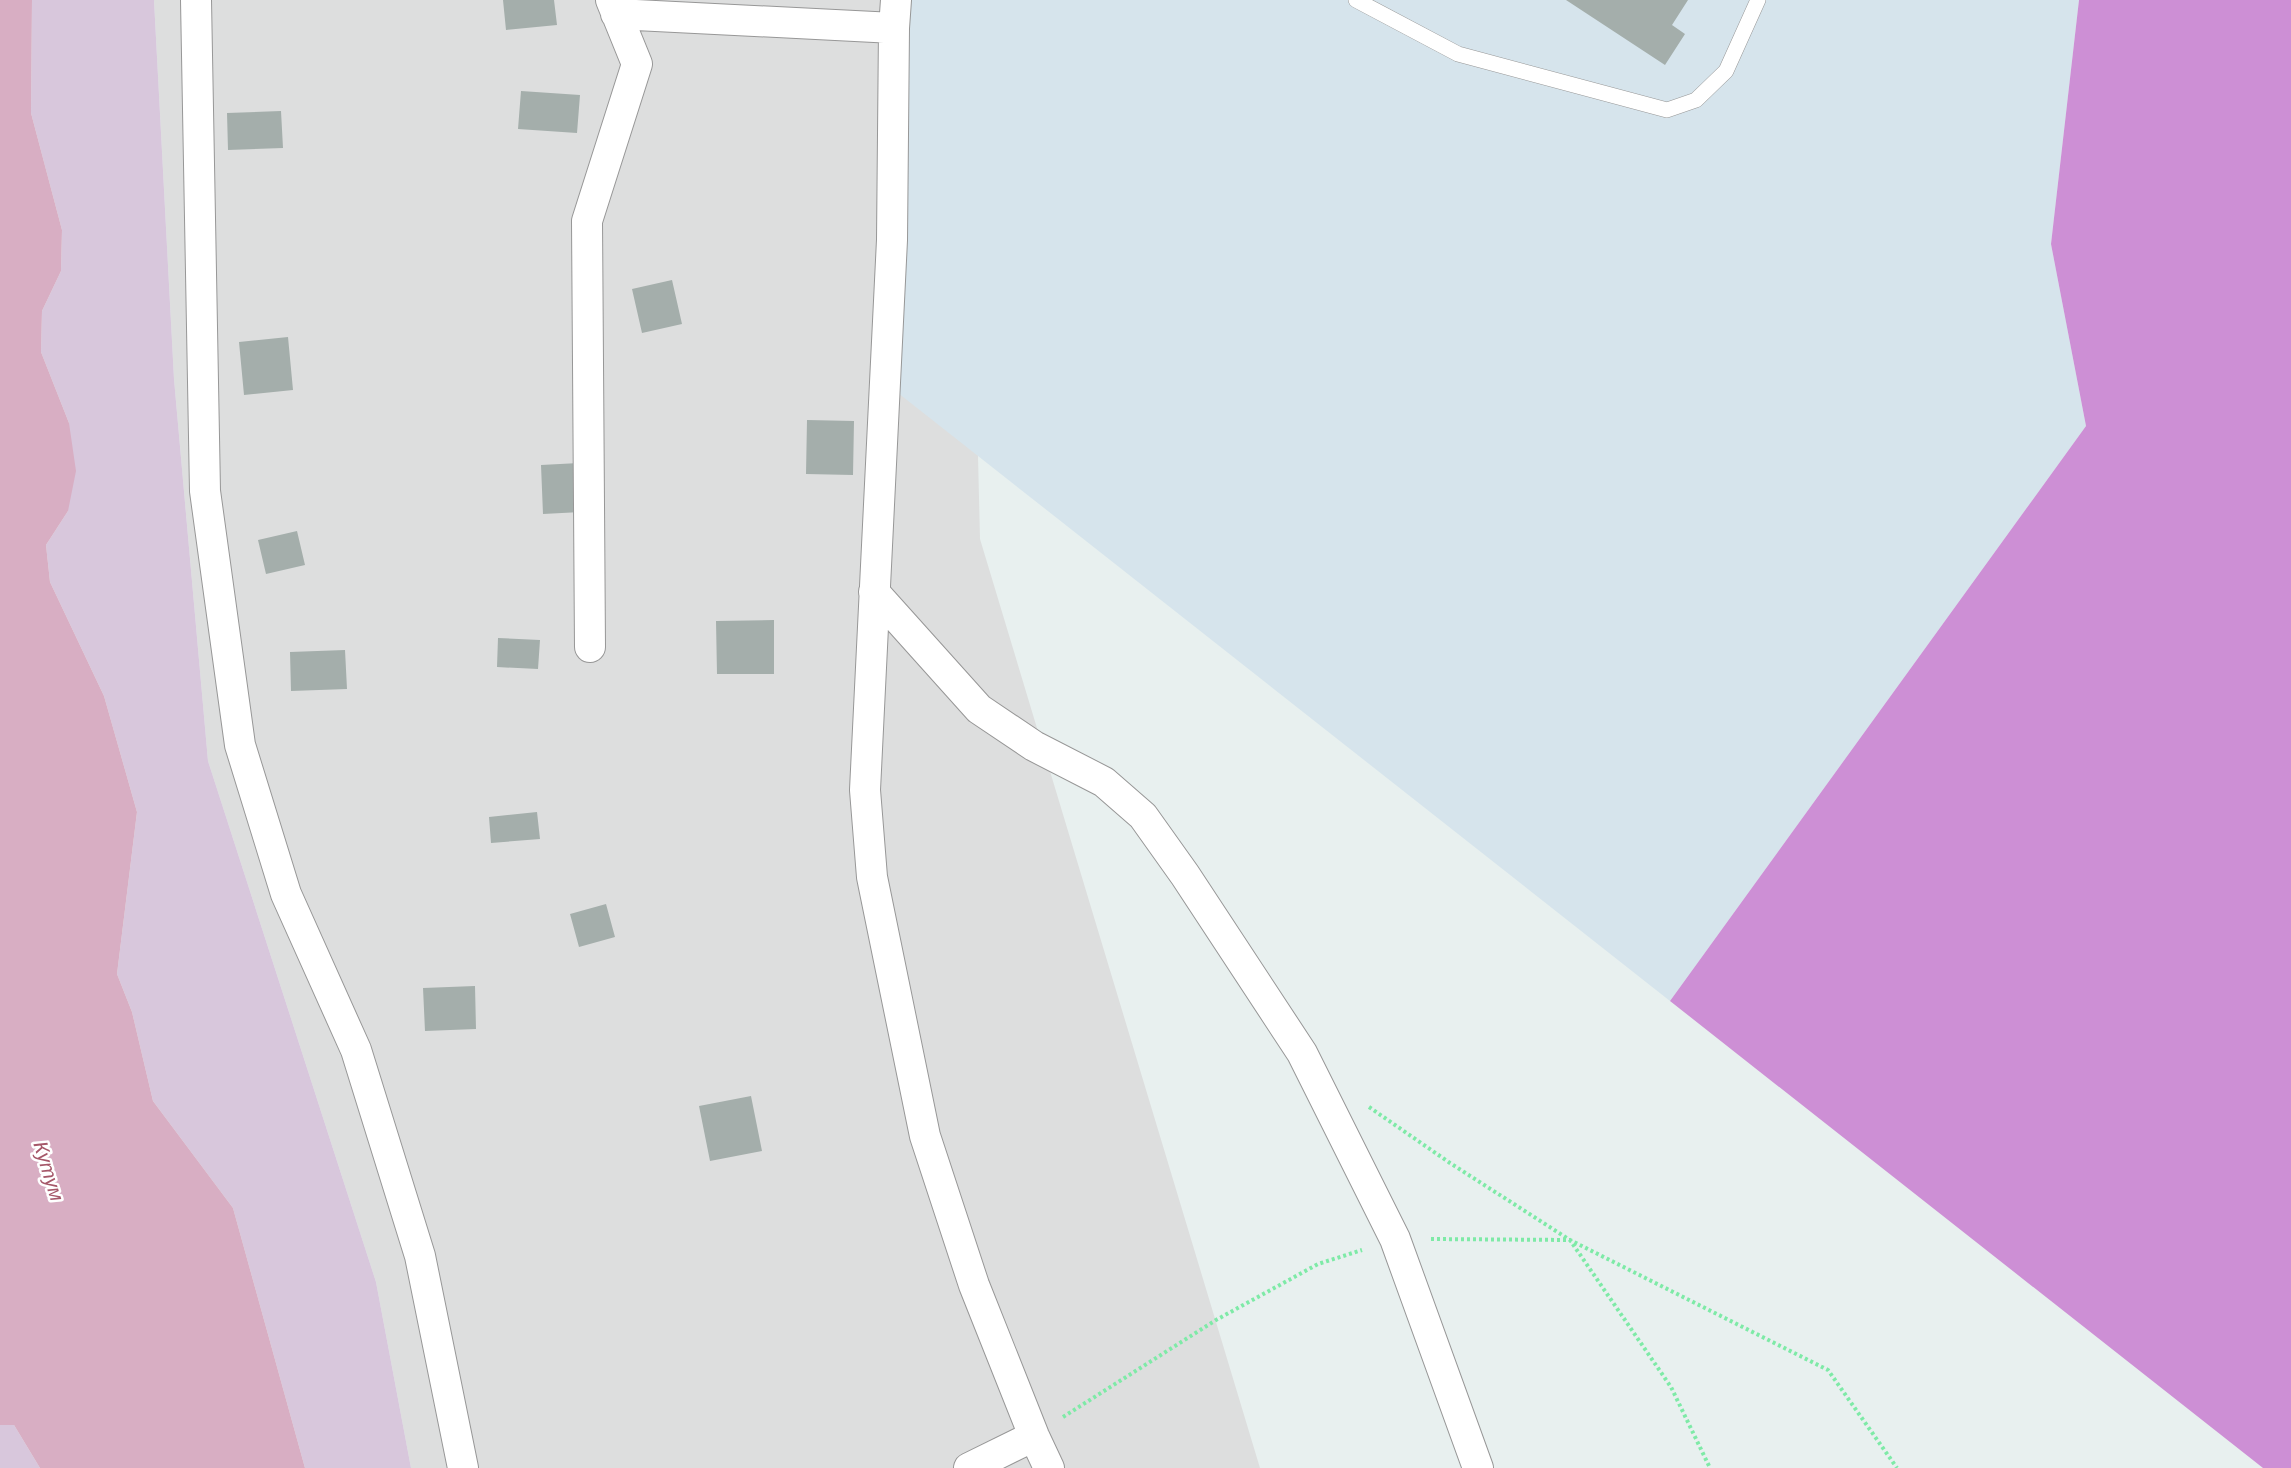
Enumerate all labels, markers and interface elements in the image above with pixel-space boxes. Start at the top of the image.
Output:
water label: Кутум [28,1138,71,1204]

